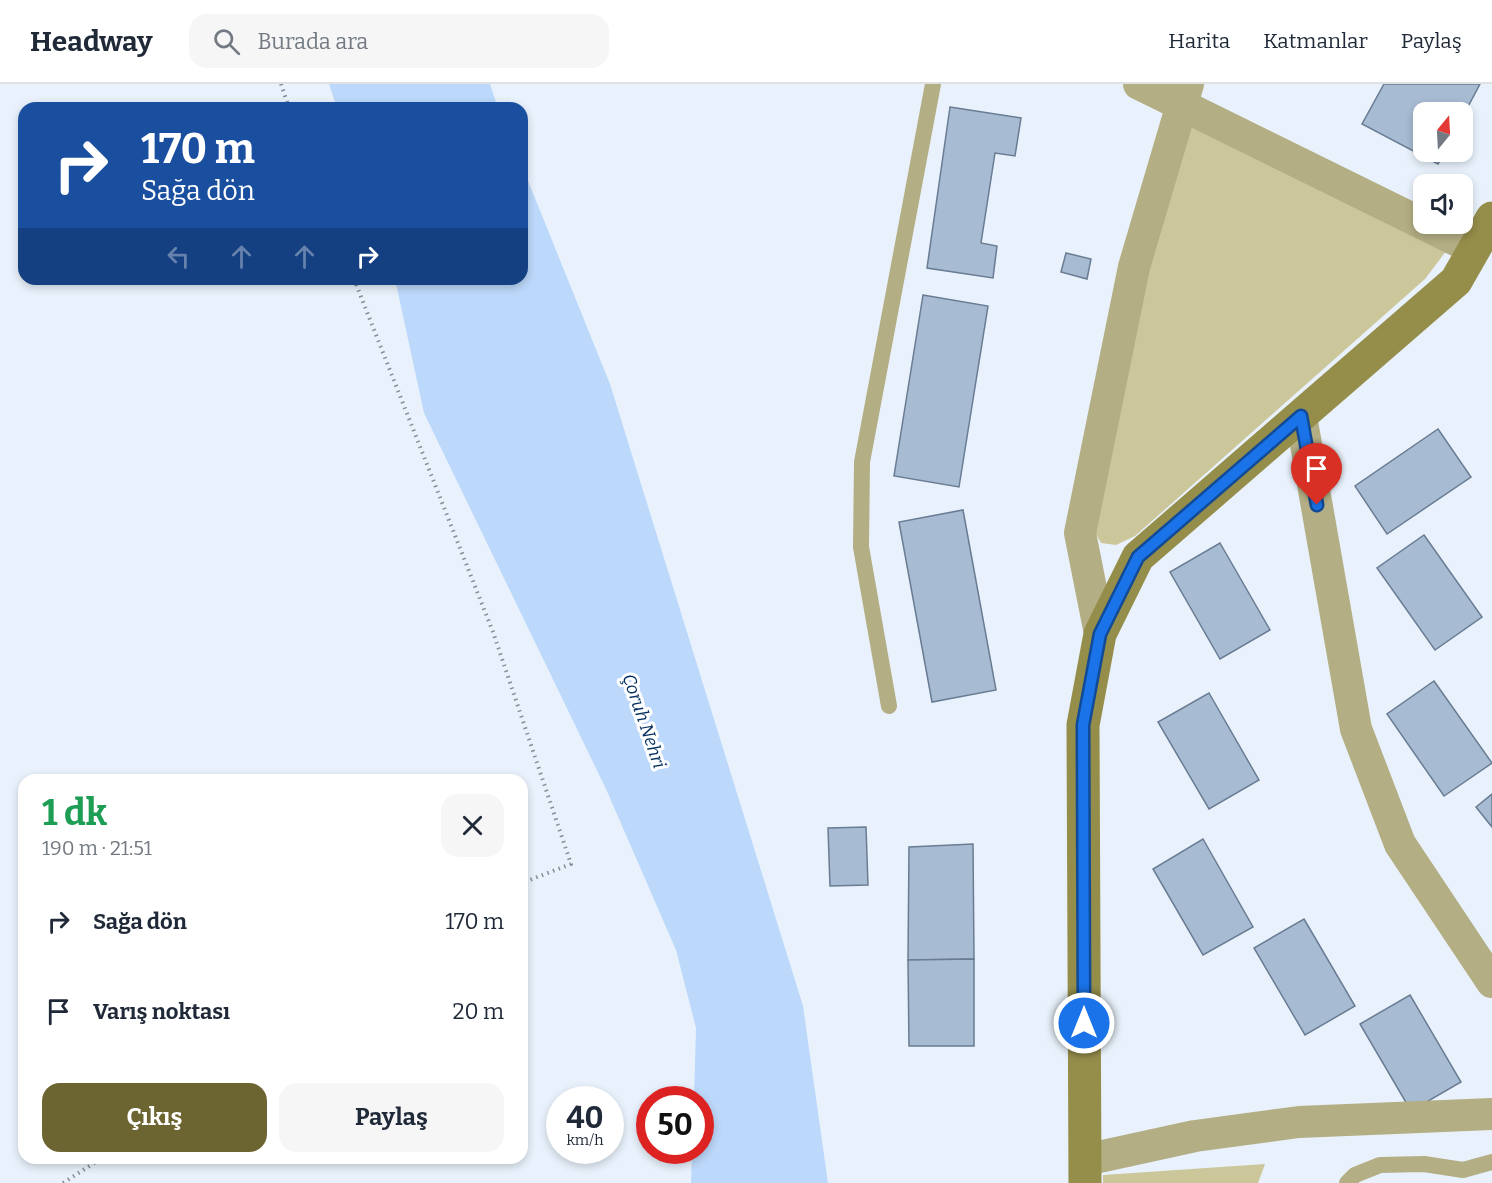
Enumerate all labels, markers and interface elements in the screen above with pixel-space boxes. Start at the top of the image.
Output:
search box [189,14,609,68]
text: Headway [30,25,153,58]
icon: search [210,25,243,58]
text: Burada ara [258,28,368,55]
text: Harita [1168,28,1230,54]
text: Katmanlar [1263,28,1368,54]
text: Paylaş [1401,28,1462,54]
north arrow [1413,102,1473,162]
map controls [1413,102,1473,234]
text: 170 m [141,124,255,174]
icon: right [42,126,120,204]
button: sound [1413,174,1473,234]
text: Sağa dön [141,175,255,207]
icon: left [162,240,195,273]
icon: ahead [225,240,258,273]
icon: ahead [288,240,321,273]
icon: right [351,240,384,273]
pin [1291,443,1342,505]
icon: arrive [1300,452,1333,485]
water label: Çoruh Nehri [618,671,670,771]
text: 1 dk [42,791,107,835]
button: close [441,794,504,857]
text: 190 m · 21:51 [42,836,152,860]
icon: right [42,905,75,938]
text: Sağa dön [93,908,187,935]
text: 170 m [445,908,504,935]
position arrow [1052,991,1116,1055]
icon: arrive [42,995,75,1028]
text: Varış noktası [93,998,230,1025]
text: 20 m [453,998,504,1025]
button: Çıkış [42,1083,267,1152]
button: Paylaş [279,1083,504,1152]
speed limit sign: 50 [636,1086,714,1164]
text: 40 [566,1100,604,1136]
text: km/h [566,1131,604,1149]

